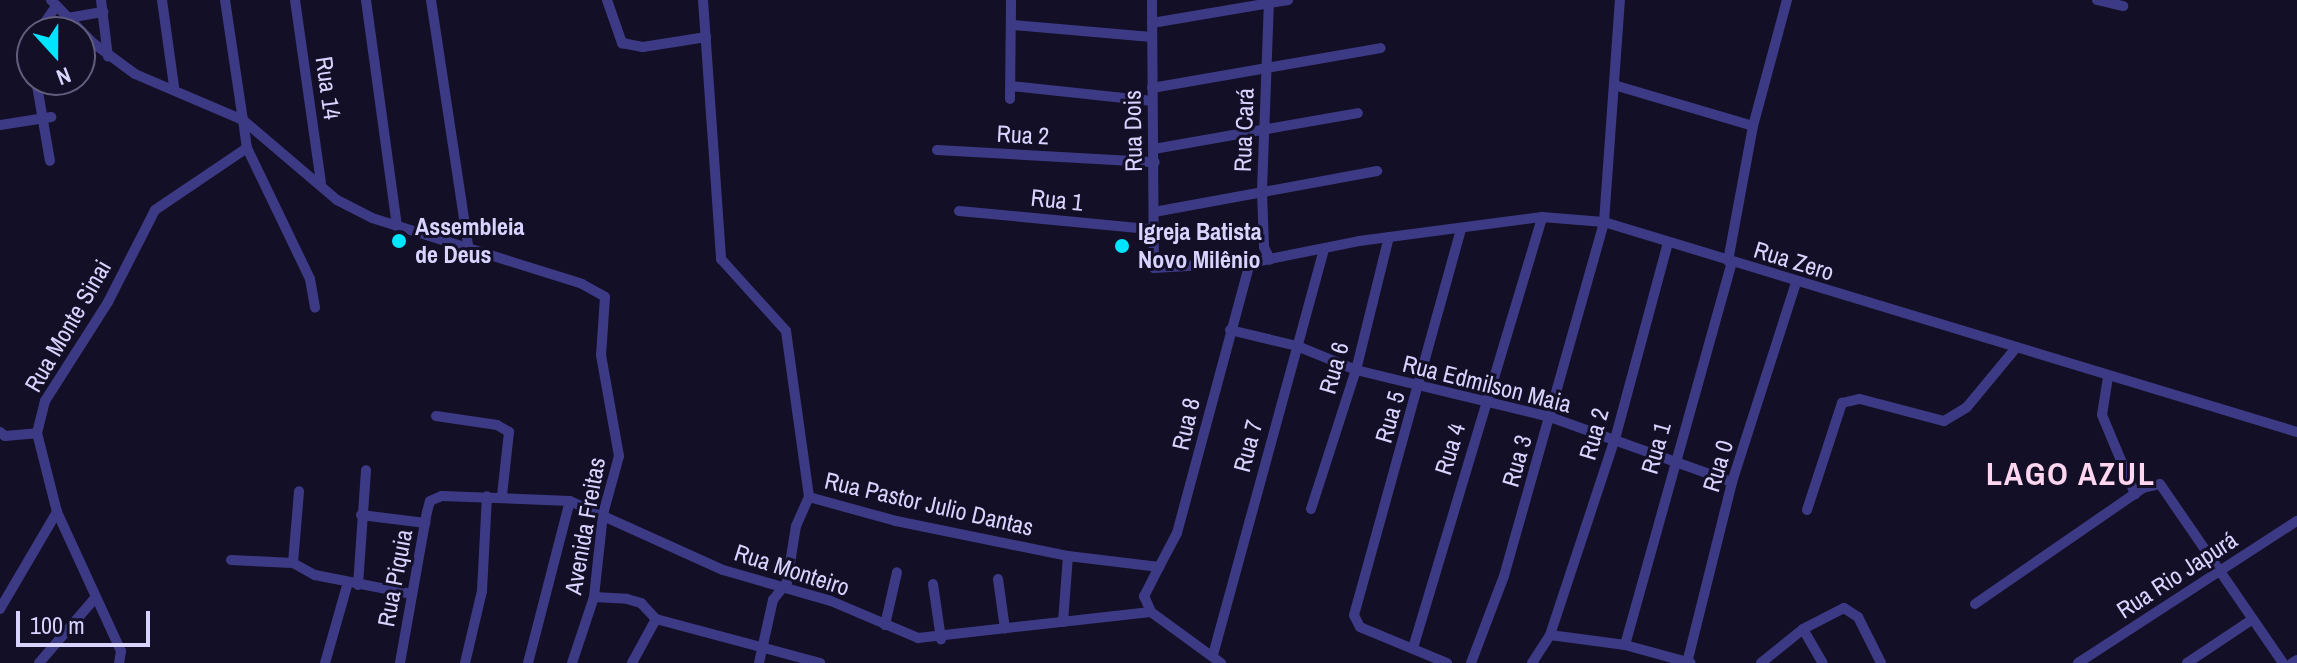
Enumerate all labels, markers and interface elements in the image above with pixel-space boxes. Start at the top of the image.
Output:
north arrow [16,16,96,96]
street label: Rua 14 [309,55,347,121]
text: N [52,60,75,93]
street label: Rua Cará [1228,87,1260,173]
street label: Rua Dois [1118,90,1148,172]
street label: Rua 2 [996,119,1050,151]
street label: Rua 1 [1029,183,1085,217]
place label: Assembleia de Deus [415,213,524,269]
place label: Igreja Batista Novo Milênio [1138,218,1262,274]
marker: Assembleia de Deus [390,232,408,250]
street label: Rua Zero [1751,235,1837,287]
marker: Igreja Batista Novo Milênio [1113,237,1131,255]
street label: Rua Monte Sinai [19,255,117,397]
street label: Rua 6 [1313,339,1355,397]
street label: Rua Edmilson Maia [1400,349,1574,419]
street label: Rua 5 [1369,388,1411,446]
street label: Rua 8 [1166,395,1206,453]
street label: Rua 2 [1573,405,1615,463]
street label: Rua 7 [1227,417,1269,475]
street label: Rua 1 [1635,419,1677,477]
street label: Rua 4 [1429,420,1471,478]
street label: Rua 3 [1496,432,1538,490]
street label: Rua 0 [1697,437,1739,495]
street label: Avenida Freitas [559,455,611,597]
district label: LAGO AZUL [1985,455,2157,493]
street label: Rua Pastor Julio Dantas [822,466,1036,542]
street label: Rua Rio Japurá [2111,525,2243,625]
street label: Rua Piquia [371,527,419,629]
street label: Rua Monteiro [731,538,853,602]
scale bar [20,595,154,645]
text: 100 m [30,609,85,641]

